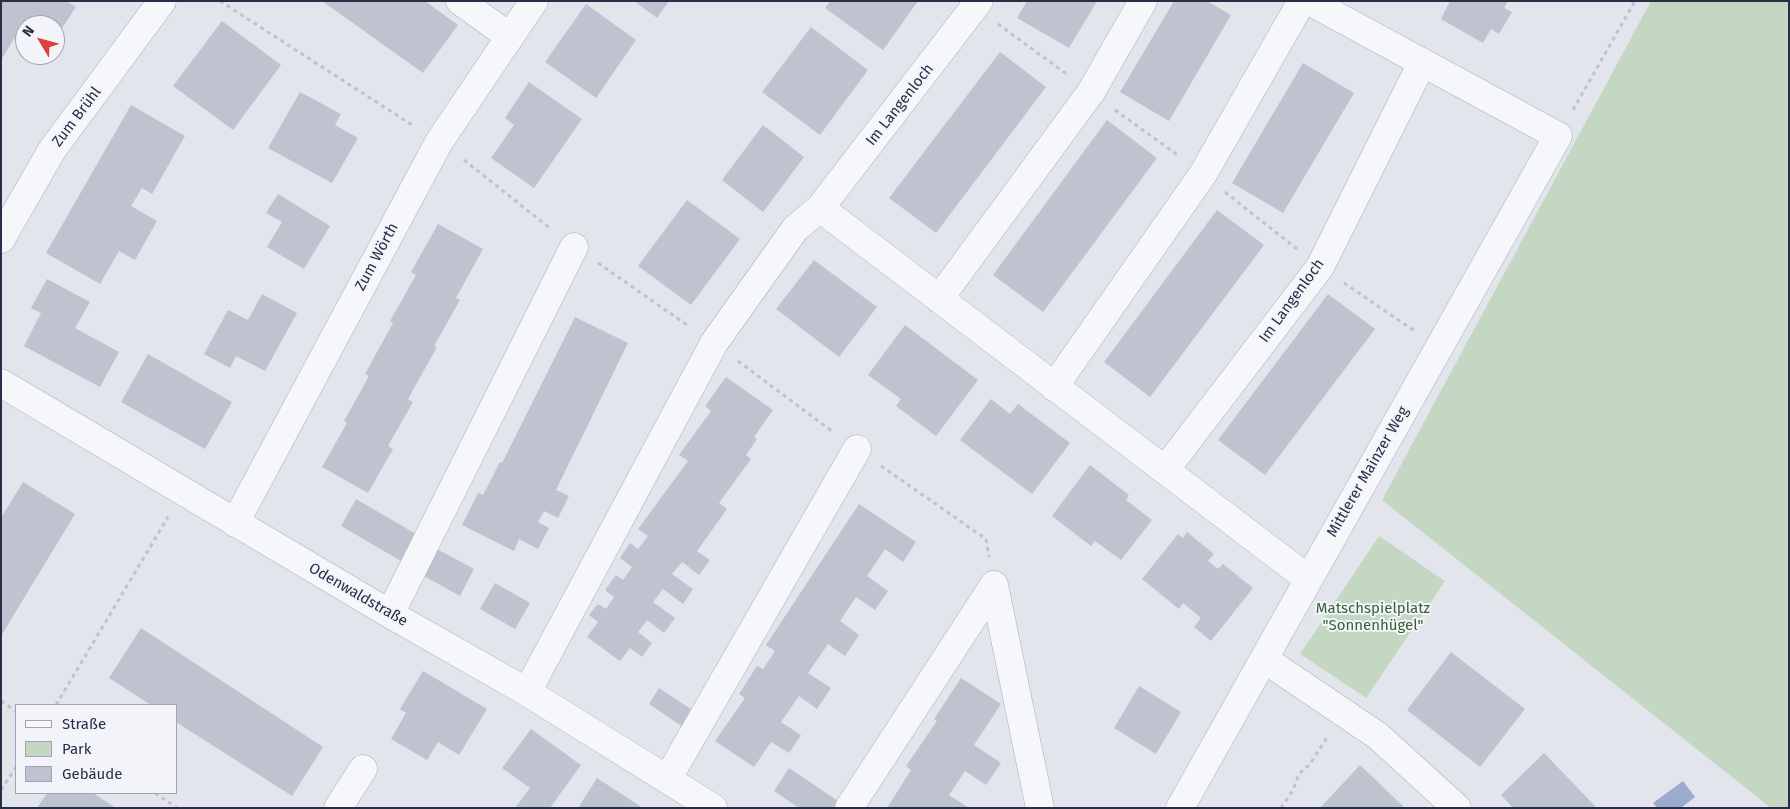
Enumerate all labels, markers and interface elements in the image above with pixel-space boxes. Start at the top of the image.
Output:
north arrow [15,15,65,65]
text: N [19,22,38,40]
street label: Im Langenloch [862,60,938,150]
street label: Zum Brühl [49,84,105,150]
street label: Zum Wörth [352,220,402,294]
street label: Im Langenloch [1256,256,1328,346]
street label: Mittlerer Mainzer Weg [1323,403,1413,541]
street label: Odenwaldstraße [305,559,411,631]
park label: Matschspielplatz "Sonnenhügel" [1316,600,1430,635]
legend [15,704,178,794]
text: Straße [62,715,106,733]
text: Park [62,740,92,758]
text: Gebäude [62,765,122,783]

